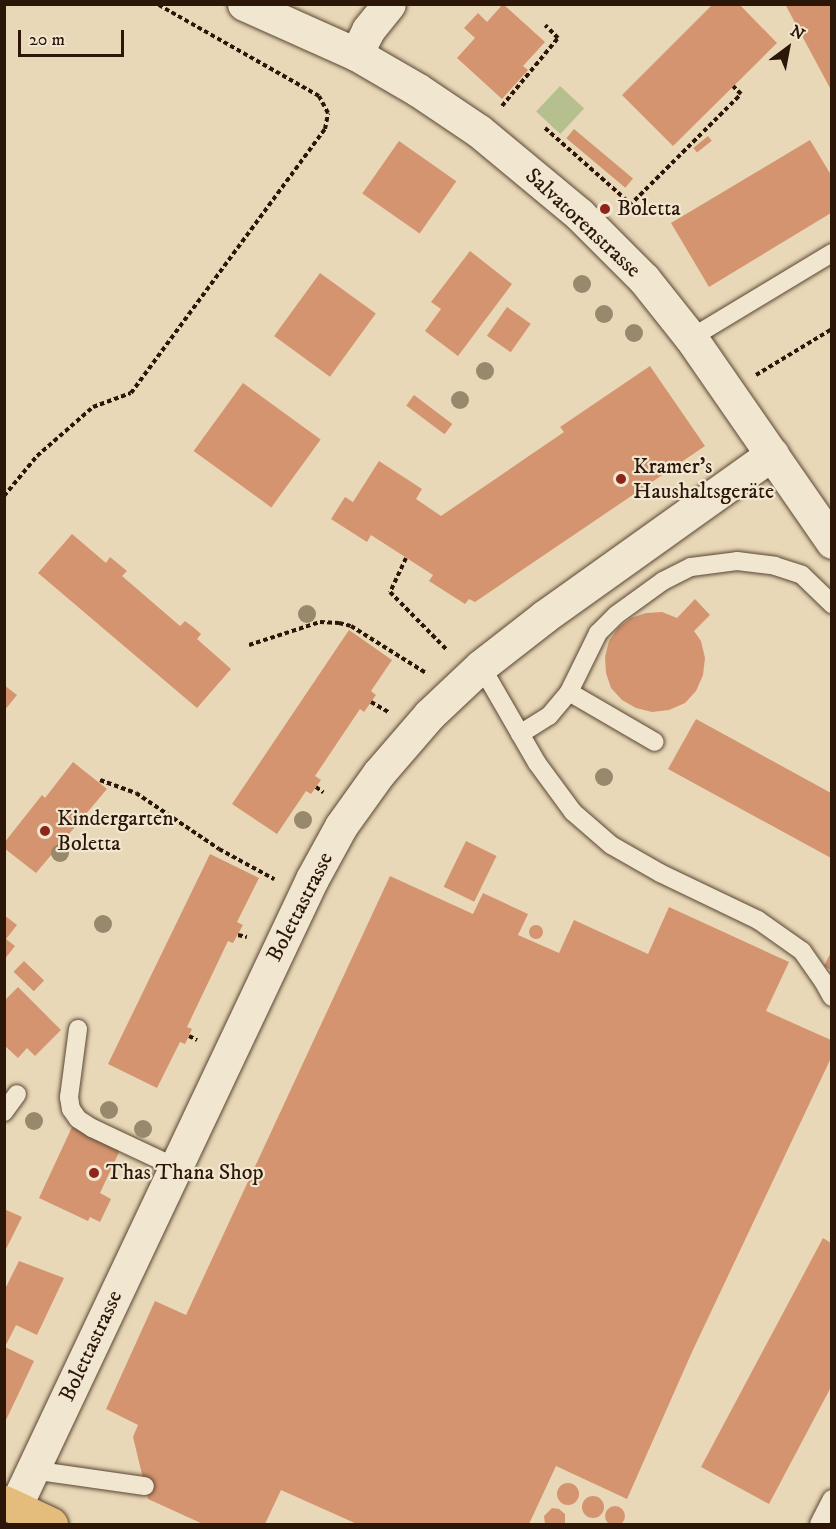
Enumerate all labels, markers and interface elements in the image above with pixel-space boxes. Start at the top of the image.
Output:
scale bar [21,18,128,56]
north arrow [758,18,818,78]
text: N [787,21,808,45]
text: 20 m [29,29,65,51]
street label: Salvatorenstrasse [520,163,646,283]
place label: Boletta [617,196,681,222]
marker: Boletta [598,202,612,216]
place label: Kramer's Haushaltsgeräte [633,453,774,505]
marker: Kramer's Haushaltsgeräte [614,472,628,486]
place label: Kindergarten Boletta [57,805,174,856]
marker: Kindergarten Boletta [38,824,52,838]
street label: Bolettastrasse [261,848,339,966]
place label: Thas Thana Shop [106,1160,263,1186]
marker: Thas Thana Shop [87,1166,101,1180]
street label: Bolettastrasse [54,1286,128,1406]

